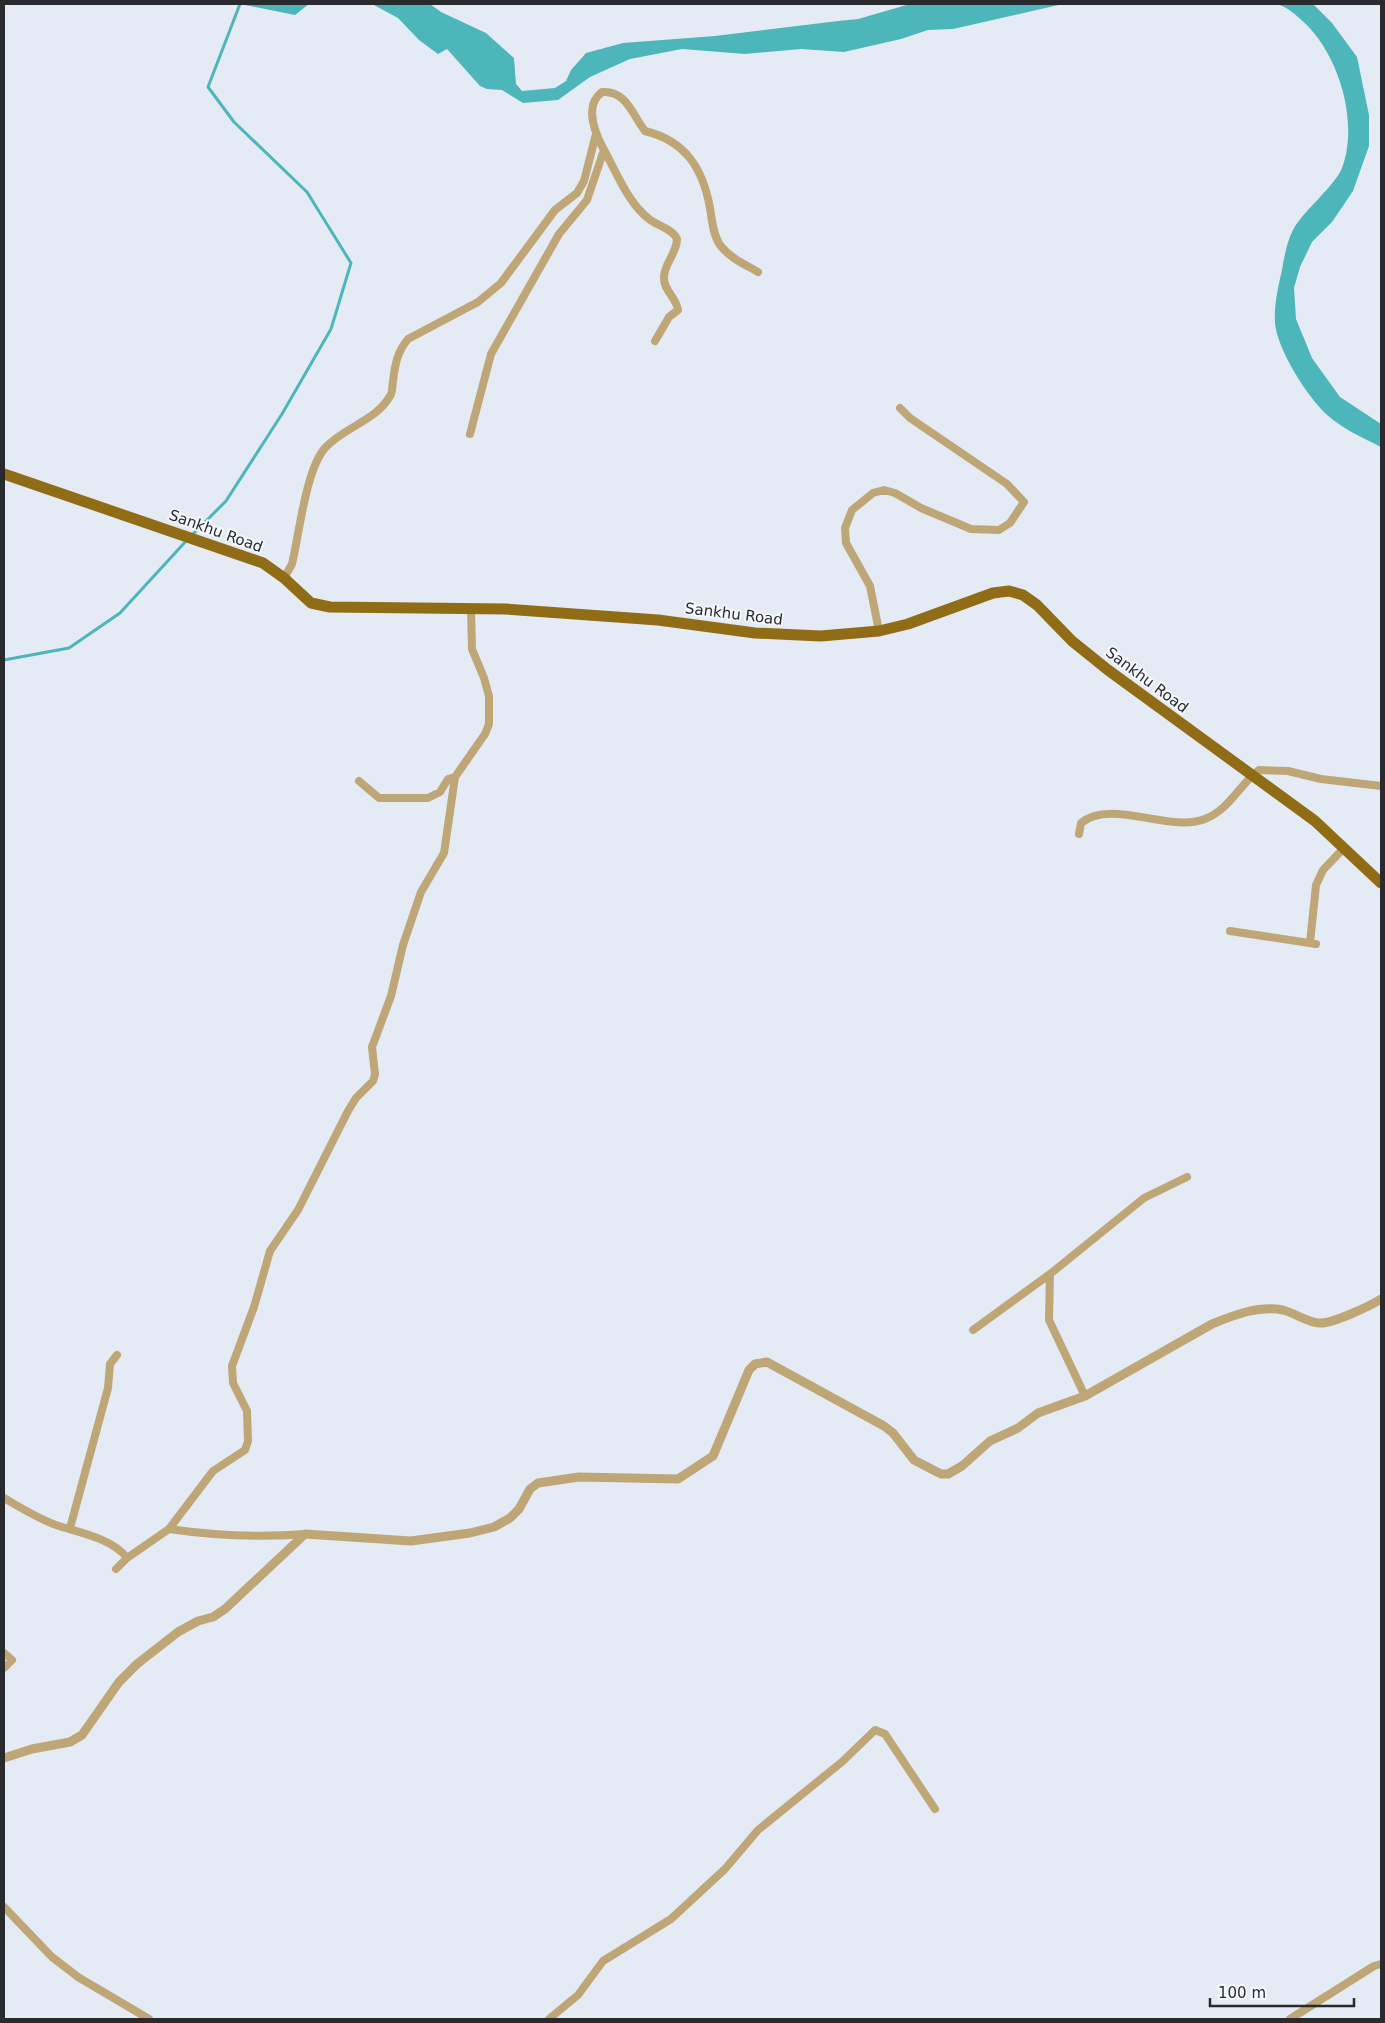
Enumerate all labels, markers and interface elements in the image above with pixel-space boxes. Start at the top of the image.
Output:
street label: Sankhu Road [167,506,265,556]
street label: Sankhu Road [684,599,784,629]
street label: Sankhu Road [1102,643,1192,717]
scale bar [1210,1976,1354,2008]
text: 100 m [1218,1984,1266,2002]

